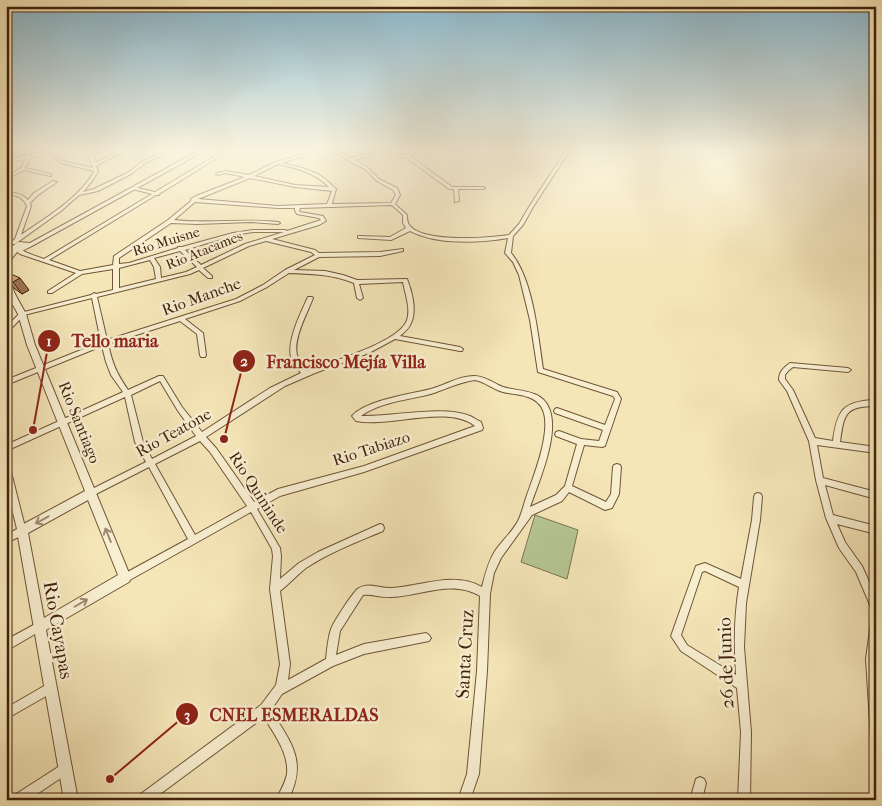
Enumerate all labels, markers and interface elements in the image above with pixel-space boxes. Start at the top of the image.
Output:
street label: Rio Muisne [131,223,202,260]
street label: Rio Atacames [163,227,245,274]
street label: Rio Manche [159,273,243,320]
callout: Tello maria [36,325,168,358]
text: Tello maria [71,331,159,352]
text: 1 [46,332,52,350]
callout: Francisco Mejía Villa [231,345,436,378]
text: 2 [240,352,248,370]
text: Francisco Mejía Villa [265,352,426,373]
street label: Rio Santiago [54,378,105,466]
street label: Rio Teatone [132,404,214,461]
street label: Rio Tabiazo [330,427,412,470]
street label: Rio Quininde [225,448,292,537]
one-way arrow [34,515,49,525]
one-way arrow [103,528,112,543]
street label: Rio Cayapas [39,580,77,681]
one-way arrow [74,598,88,608]
street label: Santa Cruz [452,609,478,699]
street label: 26 de Junio [713,616,739,709]
callout: CNEL ESMERALDAS [175,698,389,731]
text: CNEL ESMERALDAS [209,705,379,726]
text: 3 [184,706,190,724]

